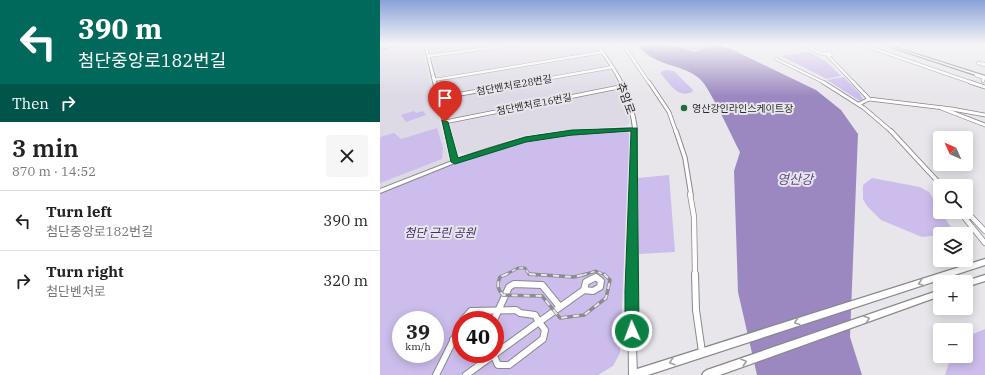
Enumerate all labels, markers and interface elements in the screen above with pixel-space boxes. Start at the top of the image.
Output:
text: 390 m [78,10,162,47]
icon: left [12,16,64,68]
text: 첨단중앙로182번길 [78,49,226,72]
street label: 첨단벤처로28번길 [475,72,553,98]
street label: 추암로 [613,80,639,116]
pin [428,81,462,122]
icon: arrive [434,87,456,109]
street label: 첨단벤처로16번길 [495,90,573,118]
icon: right [57,92,79,114]
text: Then [12,94,49,113]
place label: 영산강인라인스케이트장 [692,102,793,115]
marker: 영산강인라인스케이트장 [679,103,689,113]
north arrow [933,131,973,171]
map controls [933,131,973,363]
text: 3 min [12,132,79,164]
button: close [326,135,368,177]
text: 870 m · 14:52 [12,163,96,180]
water label: 영산강 [777,171,815,188]
button: search [933,179,973,219]
text: Turn left [46,202,112,221]
icon: left [12,210,34,232]
text: 390 m [323,211,368,230]
text: 첨단중앙로182번길 [46,223,153,240]
park label: 첨단 근린 공원 [404,225,477,240]
button: layers [933,227,973,267]
text: Turn right [46,262,124,281]
icon: right [12,270,34,292]
text: 320 m [323,271,368,290]
button: + [933,275,973,315]
one-way arrow [918,278,925,287]
text: 첨단벤처로 [46,283,106,300]
position arrow [611,310,653,352]
speed limit sign: 40 [452,311,504,363]
one-way arrow [863,315,870,324]
text: 39 [406,318,430,345]
one-way arrow [794,318,801,326]
button: − [933,323,973,363]
text: km/h [405,340,431,353]
one-way arrow [668,358,675,366]
one-way arrow [740,358,747,367]

